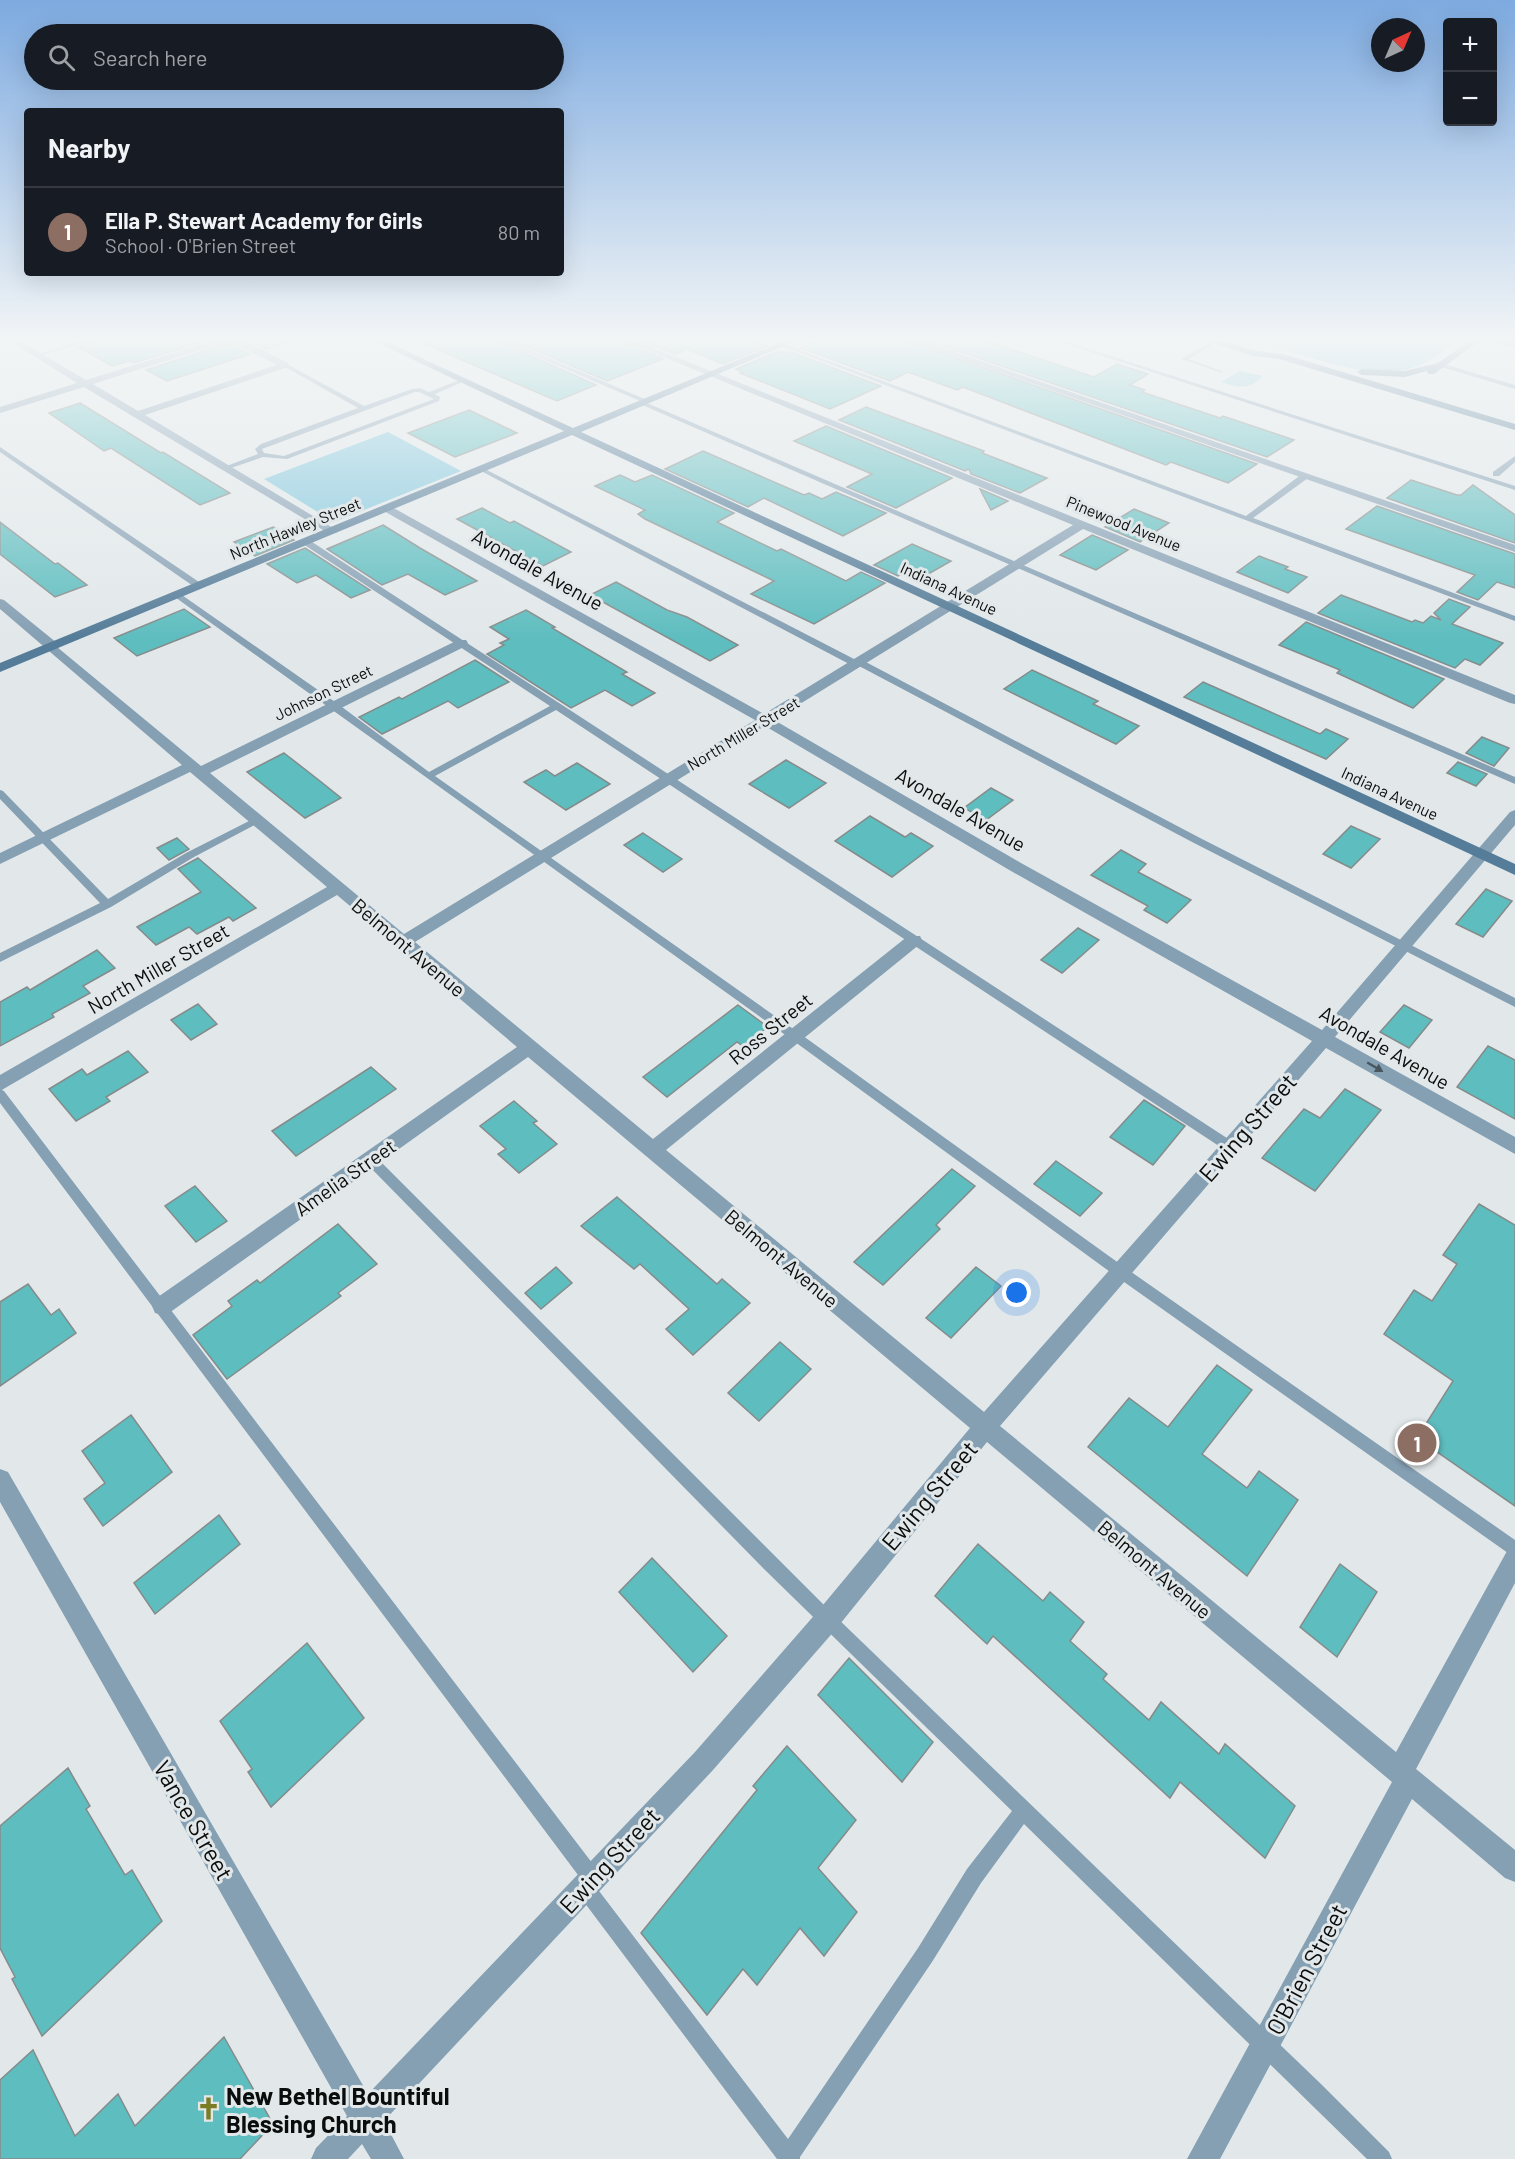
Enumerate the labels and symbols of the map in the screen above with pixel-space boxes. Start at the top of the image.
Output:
north arrow [1371,18,1425,72]
street label: Pinewood Avenue [1064,491,1184,555]
street label: North Hawley Street [227,493,363,563]
street label: Avondale Avenue [468,523,608,615]
street label: Indiana Avenue [898,557,1000,619]
street label: Johnson Street [271,660,375,724]
street label: North Miller Street [684,692,802,774]
street label: Avondale Avenue [892,762,1030,856]
street label: Indiana Avenue [1339,762,1441,824]
street label: Belmont Avenue [347,893,471,1001]
street label: North Miller Street [83,918,233,1018]
street label: Ross Street [723,987,817,1069]
street label: Avondale Avenue [1316,1000,1454,1094]
one-way arrow [1367,1061,1383,1072]
street label: Ewing Street [1192,1067,1302,1187]
street label: Amelia Street [290,1133,400,1221]
street label: Belmont Avenue [720,1204,844,1312]
your location [1002,1278,1031,1307]
pin: 1 [1398,1420,1436,1466]
street label: Ewing Street [875,1434,983,1556]
street label: Belmont Avenue [1093,1515,1217,1623]
street label: Vance Street [148,1755,240,1885]
street label: Ewing Street [553,1801,665,1919]
street label: O'Brien Street [1259,1899,1353,2039]
place label: New Bethel Bountiful Blessing Church [226,2081,450,2138]
church icon: New Bethel Bountiful Blessing Church [195,2096,221,2122]

